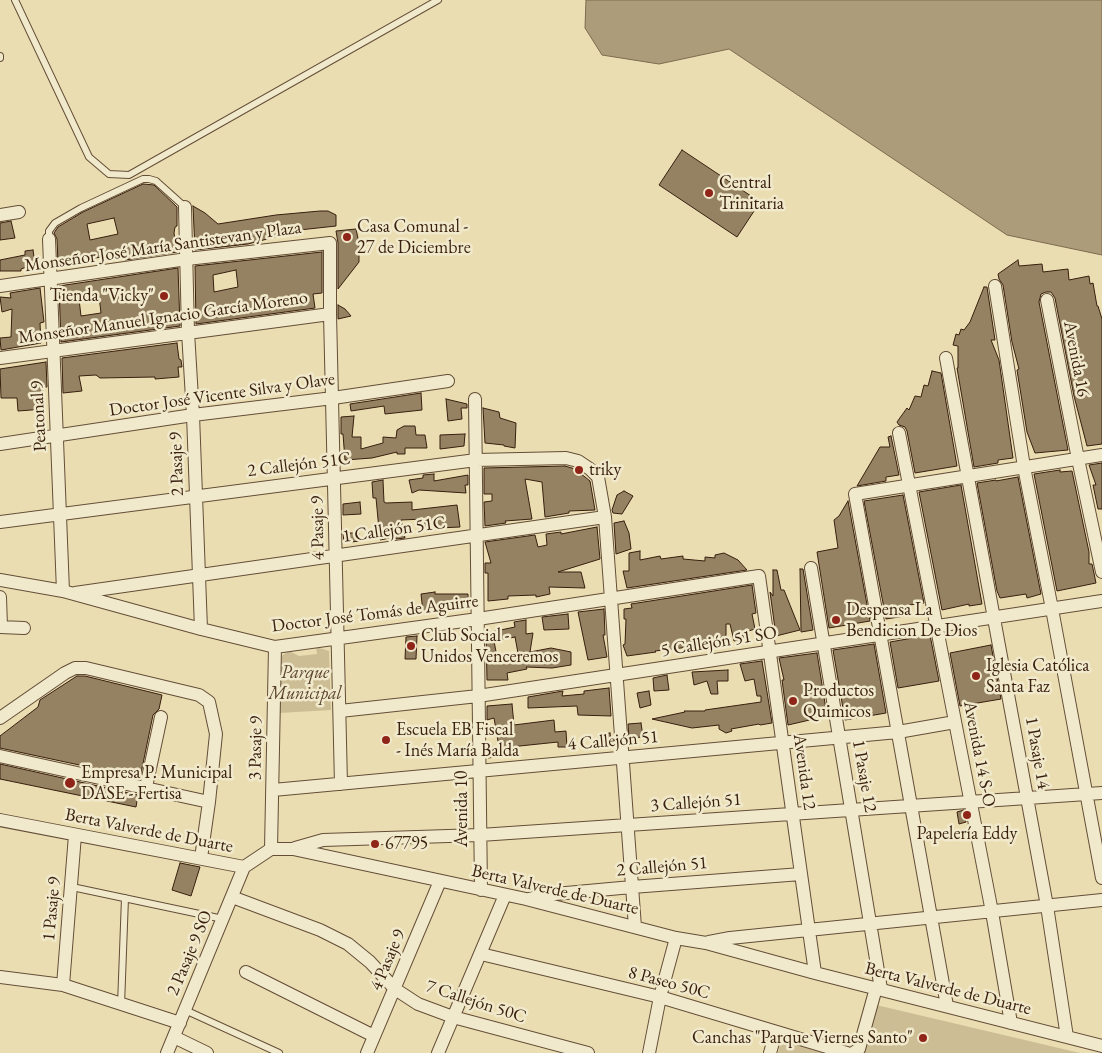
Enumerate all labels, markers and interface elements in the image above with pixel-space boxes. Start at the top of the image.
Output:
place label: Central Trinitaria [719,172,784,214]
marker: Central Trinitaria [703,187,715,199]
place label: Casa Comunal - 27 de Diciembre [357,216,471,258]
street label: Monseñor José María Santistevan y Plaza [23,217,303,277]
marker: Casa Comunal - 27 de Diciembre [341,231,353,243]
place label: Tienda "Vicky" [49,285,154,307]
street label: Monseñor Manuel Ignacio García Moreno [17,287,309,349]
marker: Tienda "Vicky" [158,290,170,302]
street label: Avenida 16 [1058,319,1094,399]
street label: Doctor José Vicente Silva y Olave [108,368,336,422]
street label: Peatonal 9 [26,380,52,452]
street label: 2 Pasaje 9 [165,431,189,497]
street label: 2 Callejón 51C [246,448,352,482]
place label: triky [589,459,621,481]
marker: triky [573,464,585,476]
street label: 4 Pasaje 9 [307,496,329,560]
street label: 1 Callejón 51C [341,512,447,548]
street label: Doctor José Tomás de Aguirre [270,591,480,637]
place label: Despensa La Bendicion De Dios [846,599,977,642]
marker: Despensa La Bendicion De Dios [830,614,842,626]
street label: 5 Callejón 51 SO [660,622,778,662]
place label: Club Social - Unidos Venceremos [421,625,558,668]
marker: Club Social - Unidos Venceremos [405,640,417,652]
place label: Iglesia Católica Santa Faz [986,655,1090,698]
park label: Parque Municipal [268,662,342,704]
marker: Iglesia Católica Santa Faz [970,670,982,682]
place label: Productos Quimicos [803,680,874,722]
marker: Productos Quimicos [787,695,799,707]
street label: Avenida 14 S-O [958,699,1000,809]
street label: 1 Pasaje 14 [1020,715,1054,791]
street label: 3 Pasaje 9 [245,716,267,780]
place label: Escuela EB Fiscal - Inés María Balda [396,719,519,762]
street label: 4 Callejón 51 [567,726,659,756]
street label: Avenida 12 [788,733,820,811]
marker: Escuela EB Fiscal - Inés María Balda [380,734,392,746]
street label: 1 Pasaje 12 [847,738,881,814]
place label: Empresa P. Municipal DASE - Fertisa [81,762,232,804]
street label: Avenida 10 [451,771,473,847]
marker: Empresa P. Municipal DASE - Fertisa [63,776,77,790]
street label: 3 Callejón 51 [650,789,742,817]
street label: Berta Valverde de Duarte [63,804,235,858]
marker: Papelería Eddy [961,809,973,821]
place label: Papelería Eddy [917,823,1017,845]
place label: 67795 [385,833,428,855]
marker: 67795 [369,838,381,850]
street label: 2 Callejón 51 [616,852,708,882]
street label: Berta Valverde de Duarte [469,860,641,920]
street label: 1 Pasaje 9 [38,876,66,942]
street label: 2 Pasaje 9 SO [162,907,218,999]
street label: 4 Pasaje 9 [365,926,411,994]
street label: Berta Valverde de Duarte [863,958,1033,1020]
street label: 8 Paseo 50C [626,962,712,1004]
street label: 7 Callejón 50C [423,976,529,1028]
place label: Canchas "Parque Viernes Santo" [692,1027,913,1049]
marker: Canchas "Parque Viernes Santo" [917,1032,929,1044]

